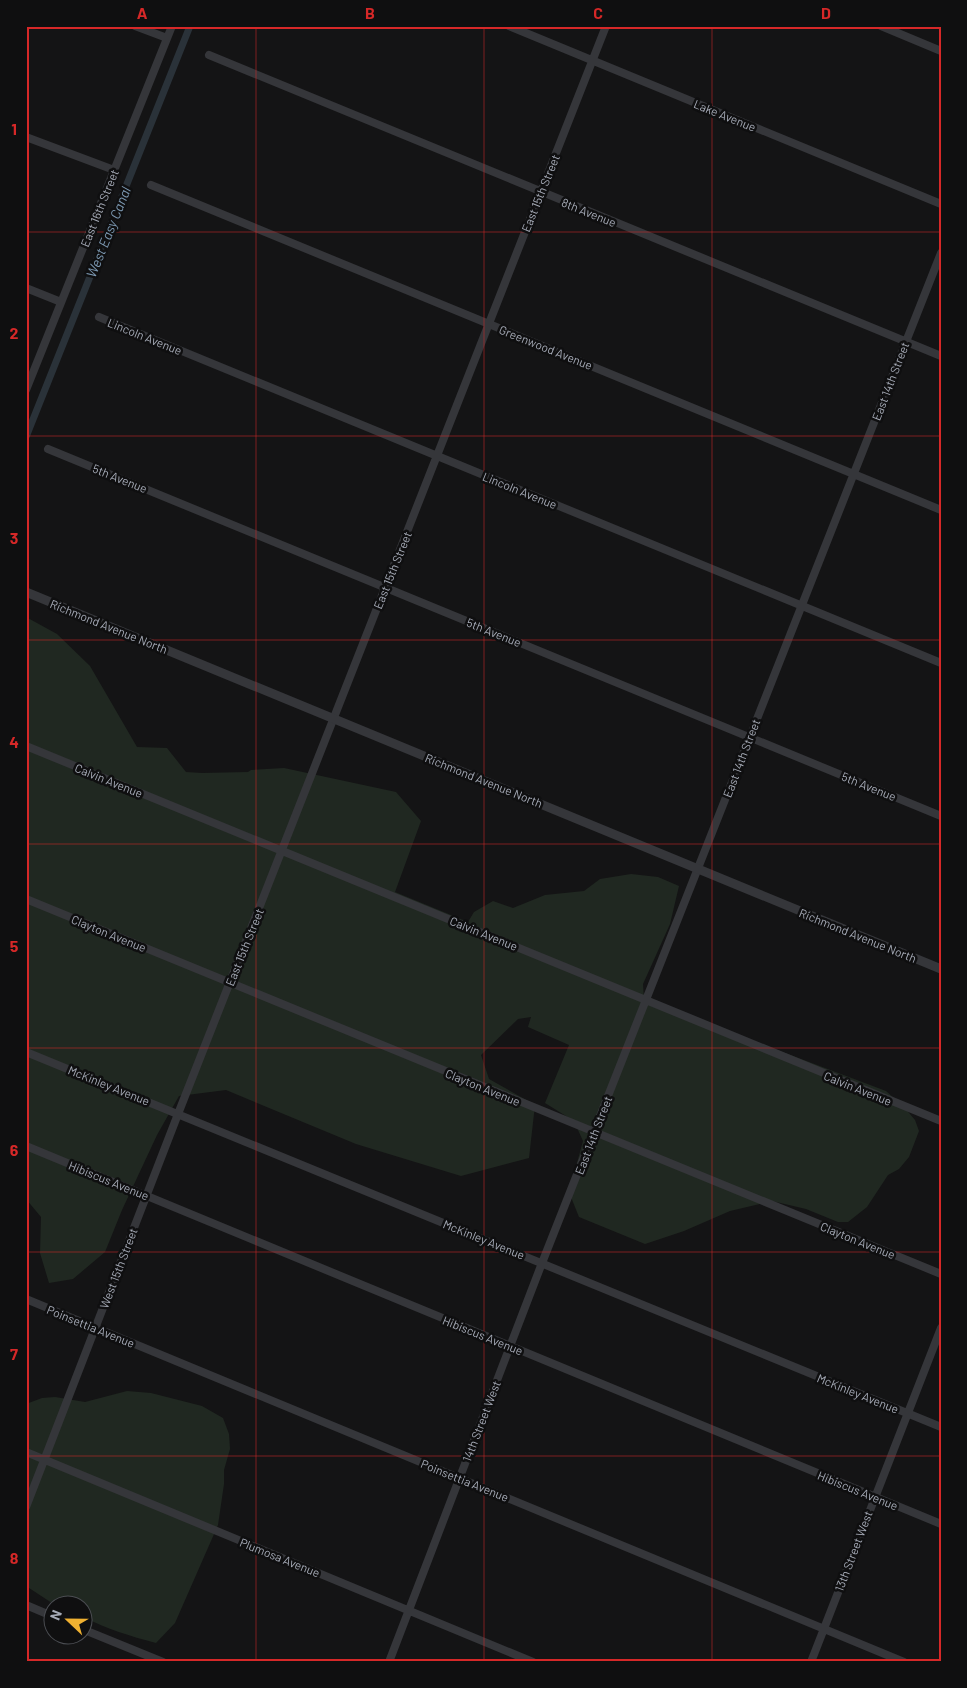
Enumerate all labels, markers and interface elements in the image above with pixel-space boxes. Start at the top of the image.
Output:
text: A [137,3,148,22]
text: B [365,3,375,22]
text: C [593,3,603,22]
text: D [821,3,831,22]
street label: Lake Avenue [692,96,758,134]
text: 1 [11,119,17,138]
street label: East 15th Street [518,152,562,234]
street label: East 16th Street [77,167,121,249]
water label: West Easy Canal [82,184,134,280]
street label: 8th Avenue [560,195,618,229]
street label: Lincoln Avenue [106,315,184,357]
street label: Greenwood Avenue [497,322,595,372]
text: 2 [10,323,19,342]
street label: East 14th Street [869,340,911,422]
street label: 5th Avenue [91,461,149,495]
street label: Lincoln Avenue [481,469,559,511]
text: 3 [10,528,18,547]
street label: East 15th Street [370,529,414,611]
street label: Richmond Avenue North [48,596,170,656]
street label: 5th Avenue [465,615,523,649]
street label: East 14th Street [720,717,762,799]
text: 4 [9,732,19,751]
street label: Richmond Avenue North [423,750,545,810]
street label: Calvin Avenue [73,760,145,800]
street label: 5th Avenue [840,769,898,803]
street label: Richmond Avenue North [797,905,919,965]
street label: East 15th Street [222,906,266,988]
street label: Clayton Avenue [70,912,148,954]
street label: Calvin Avenue [448,913,520,953]
text: 5 [10,936,19,955]
street label: McKinley Avenue [66,1062,152,1108]
street label: Clayton Avenue [444,1066,522,1108]
street label: Calvin Avenue [822,1068,894,1108]
street label: East 14th Street [572,1094,614,1176]
text: 6 [10,1140,19,1159]
street label: Hibiscus Avenue [67,1158,151,1202]
street label: McKinley Avenue [441,1216,527,1262]
street label: Clayton Avenue [819,1219,897,1261]
street label: West 15th Street [96,1226,140,1310]
street label: Poinsettia Avenue [45,1302,137,1350]
street label: Hibiscus Avenue [441,1313,525,1357]
text: 7 [10,1344,18,1363]
street label: McKinley Avenue [815,1370,901,1416]
street label: 14th Street West [459,1379,503,1463]
street label: Poinsettia Avenue [419,1456,511,1504]
street label: Hibiscus Avenue [816,1468,900,1512]
street label: 13th Street West [831,1509,875,1593]
street label: Plumosa Avenue [238,1535,322,1579]
text: 8 [10,1548,19,1567]
north arrow [42,1596,92,1646]
text: N [46,1607,65,1622]

